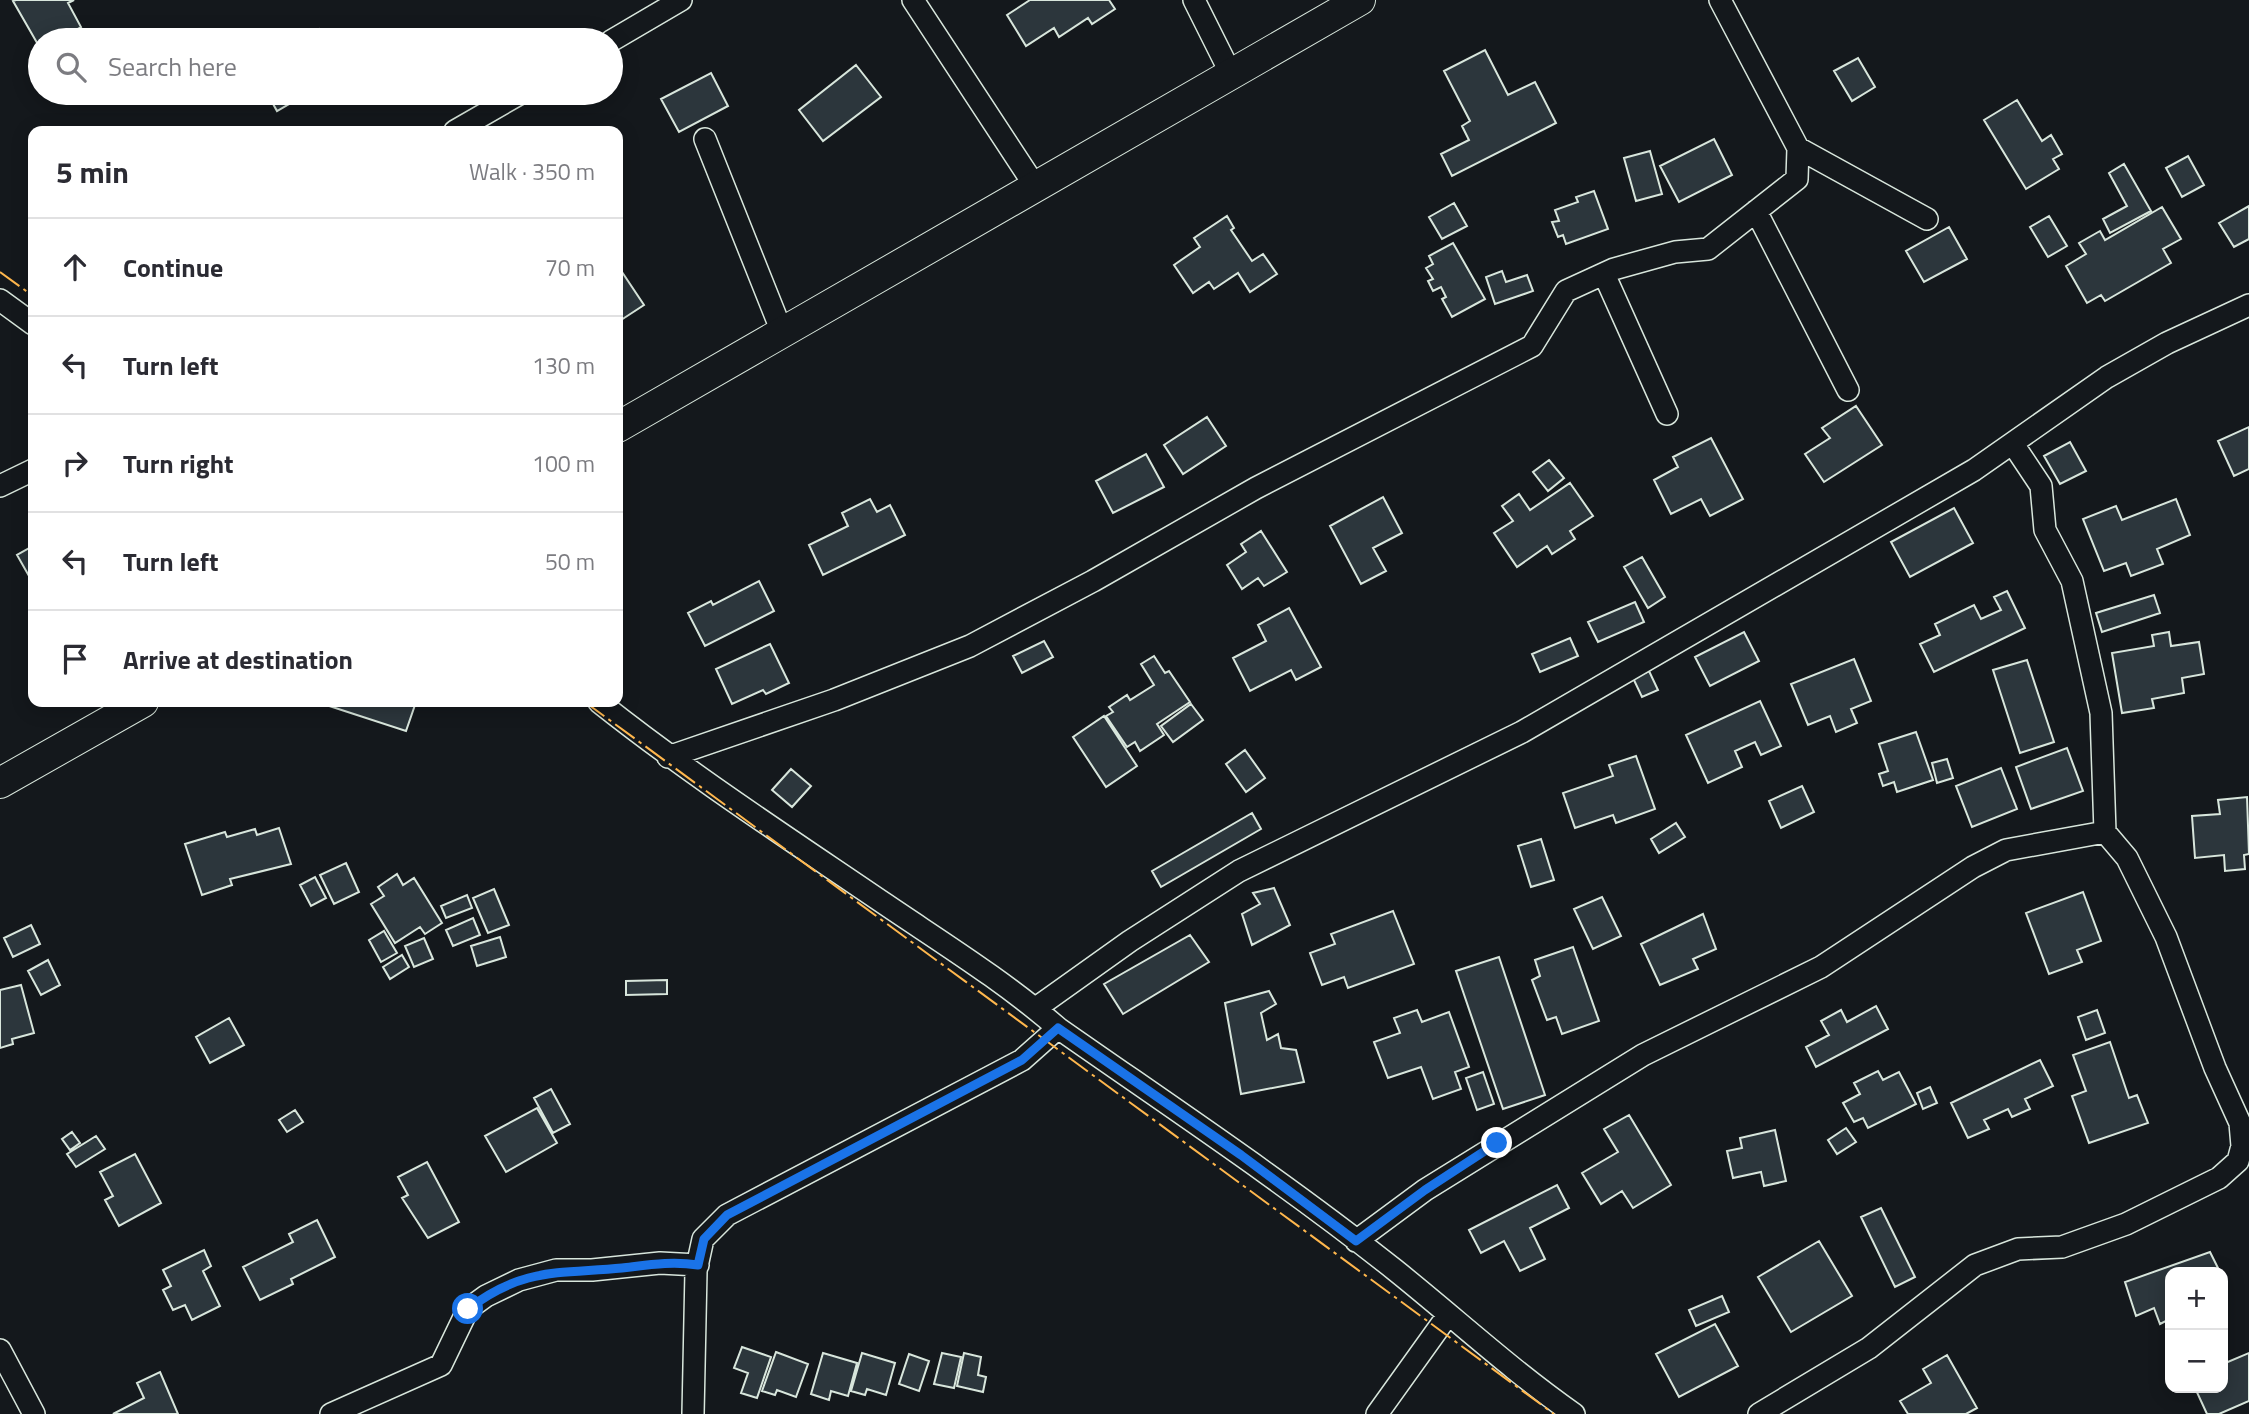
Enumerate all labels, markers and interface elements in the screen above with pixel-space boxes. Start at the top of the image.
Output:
search box [28,28,623,105]
text: Search here [108,47,237,86]
icon: search [52,48,90,86]
text: 5 min [56,149,129,195]
text: Walk · 350 m [469,154,595,189]
icon: ahead [56,248,94,286]
text: Continue [123,248,223,287]
text: 70 m [545,250,595,285]
icon: left [56,346,94,384]
text: Turn left [123,346,218,385]
text: 130 m [532,348,595,383]
icon: right [56,444,94,482]
text: Turn right [123,444,234,483]
text: 100 m [532,446,595,481]
icon: left [56,542,94,580]
text: Turn left [123,542,218,581]
text: 50 m [545,544,595,579]
icon: arrive [56,640,94,678]
text: Arrive at destination [123,640,353,679]
route end [1481,1127,1512,1158]
map controls [2165,1267,2228,1393]
button: + [2165,1267,2228,1330]
route start [452,1293,483,1324]
button: − [2165,1330,2228,1393]

